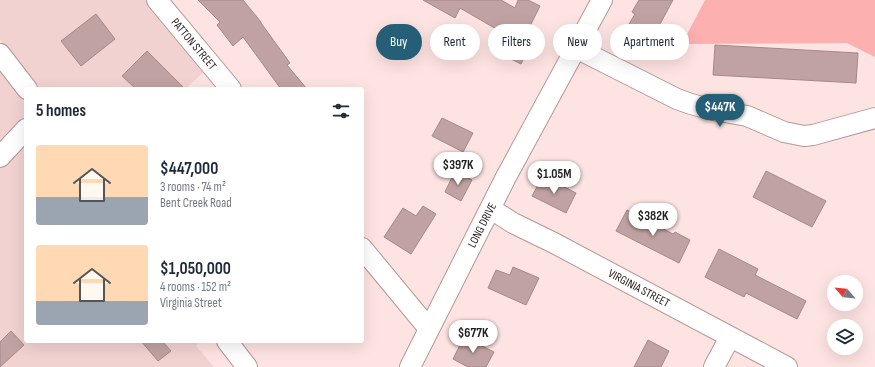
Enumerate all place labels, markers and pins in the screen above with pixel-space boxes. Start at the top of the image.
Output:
pin: $447K [692,94,748,128]
pin: $397K [430,152,486,186]
pin: $1.05M [521,161,587,195]
pin: $382K [625,203,681,237]
pin: $677K [445,320,501,354]

